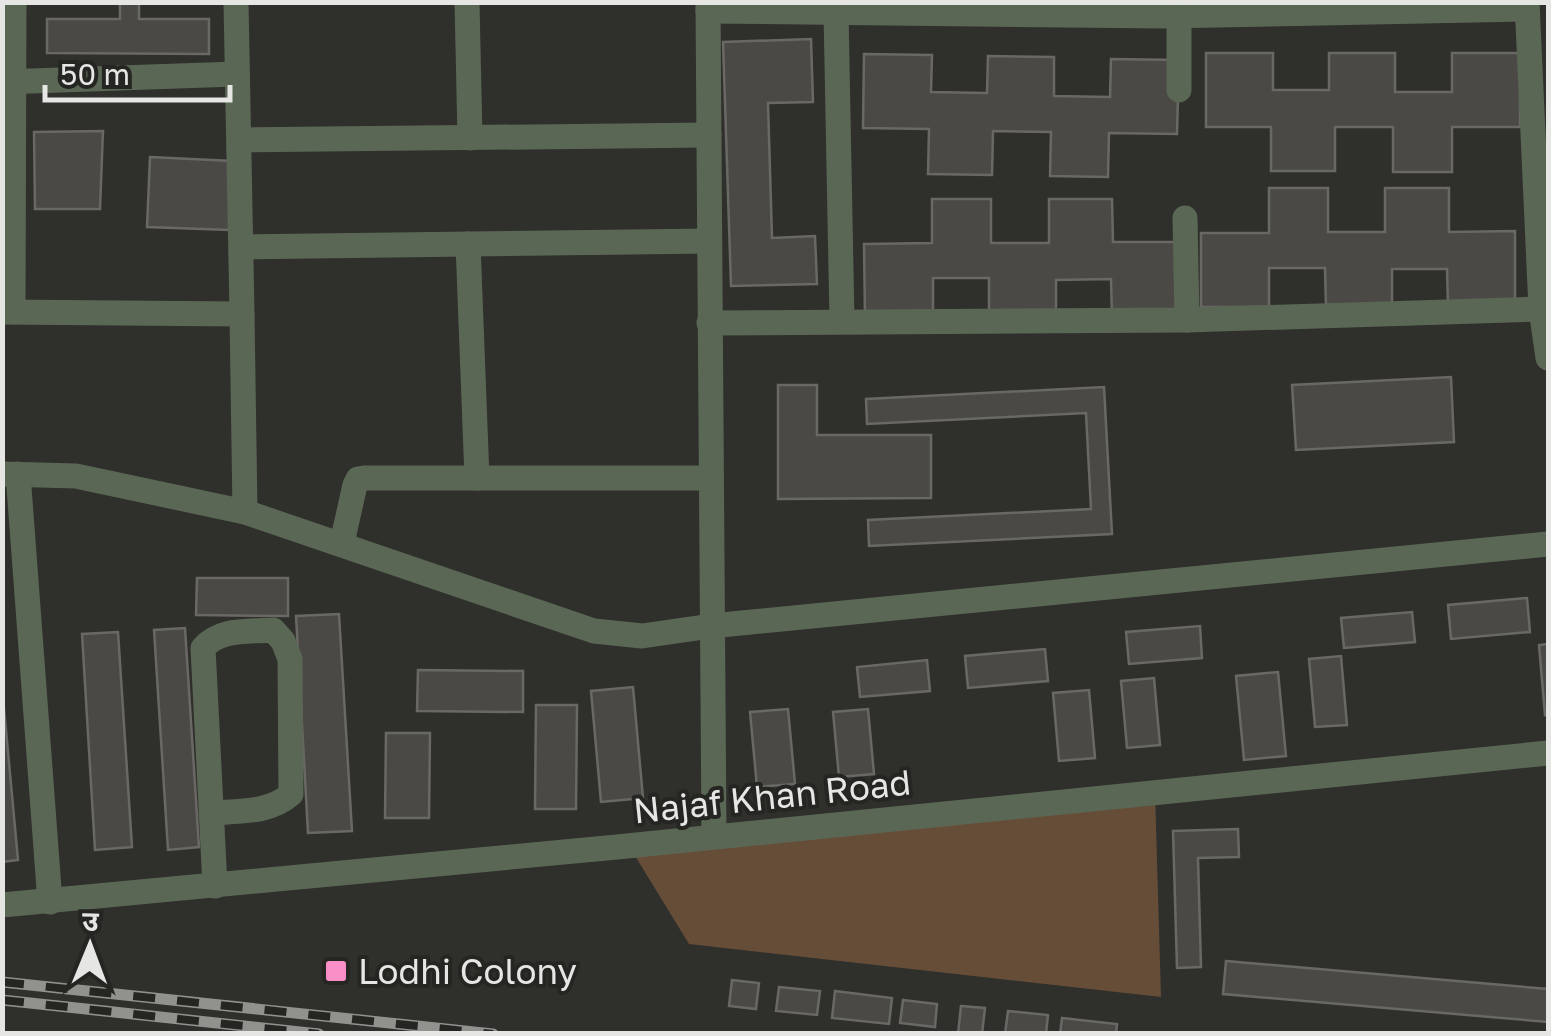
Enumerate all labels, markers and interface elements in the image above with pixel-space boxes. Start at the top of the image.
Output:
scale bar [45,40,230,102]
text: 50 m [60,56,130,92]
street label: Najaf Khan Road [631,761,913,831]
north arrow [40,896,140,996]
text: उ [82,904,100,937]
place label: Lodhi Colony [358,950,577,992]
marker: Lodhi Colony [323,958,349,984]

